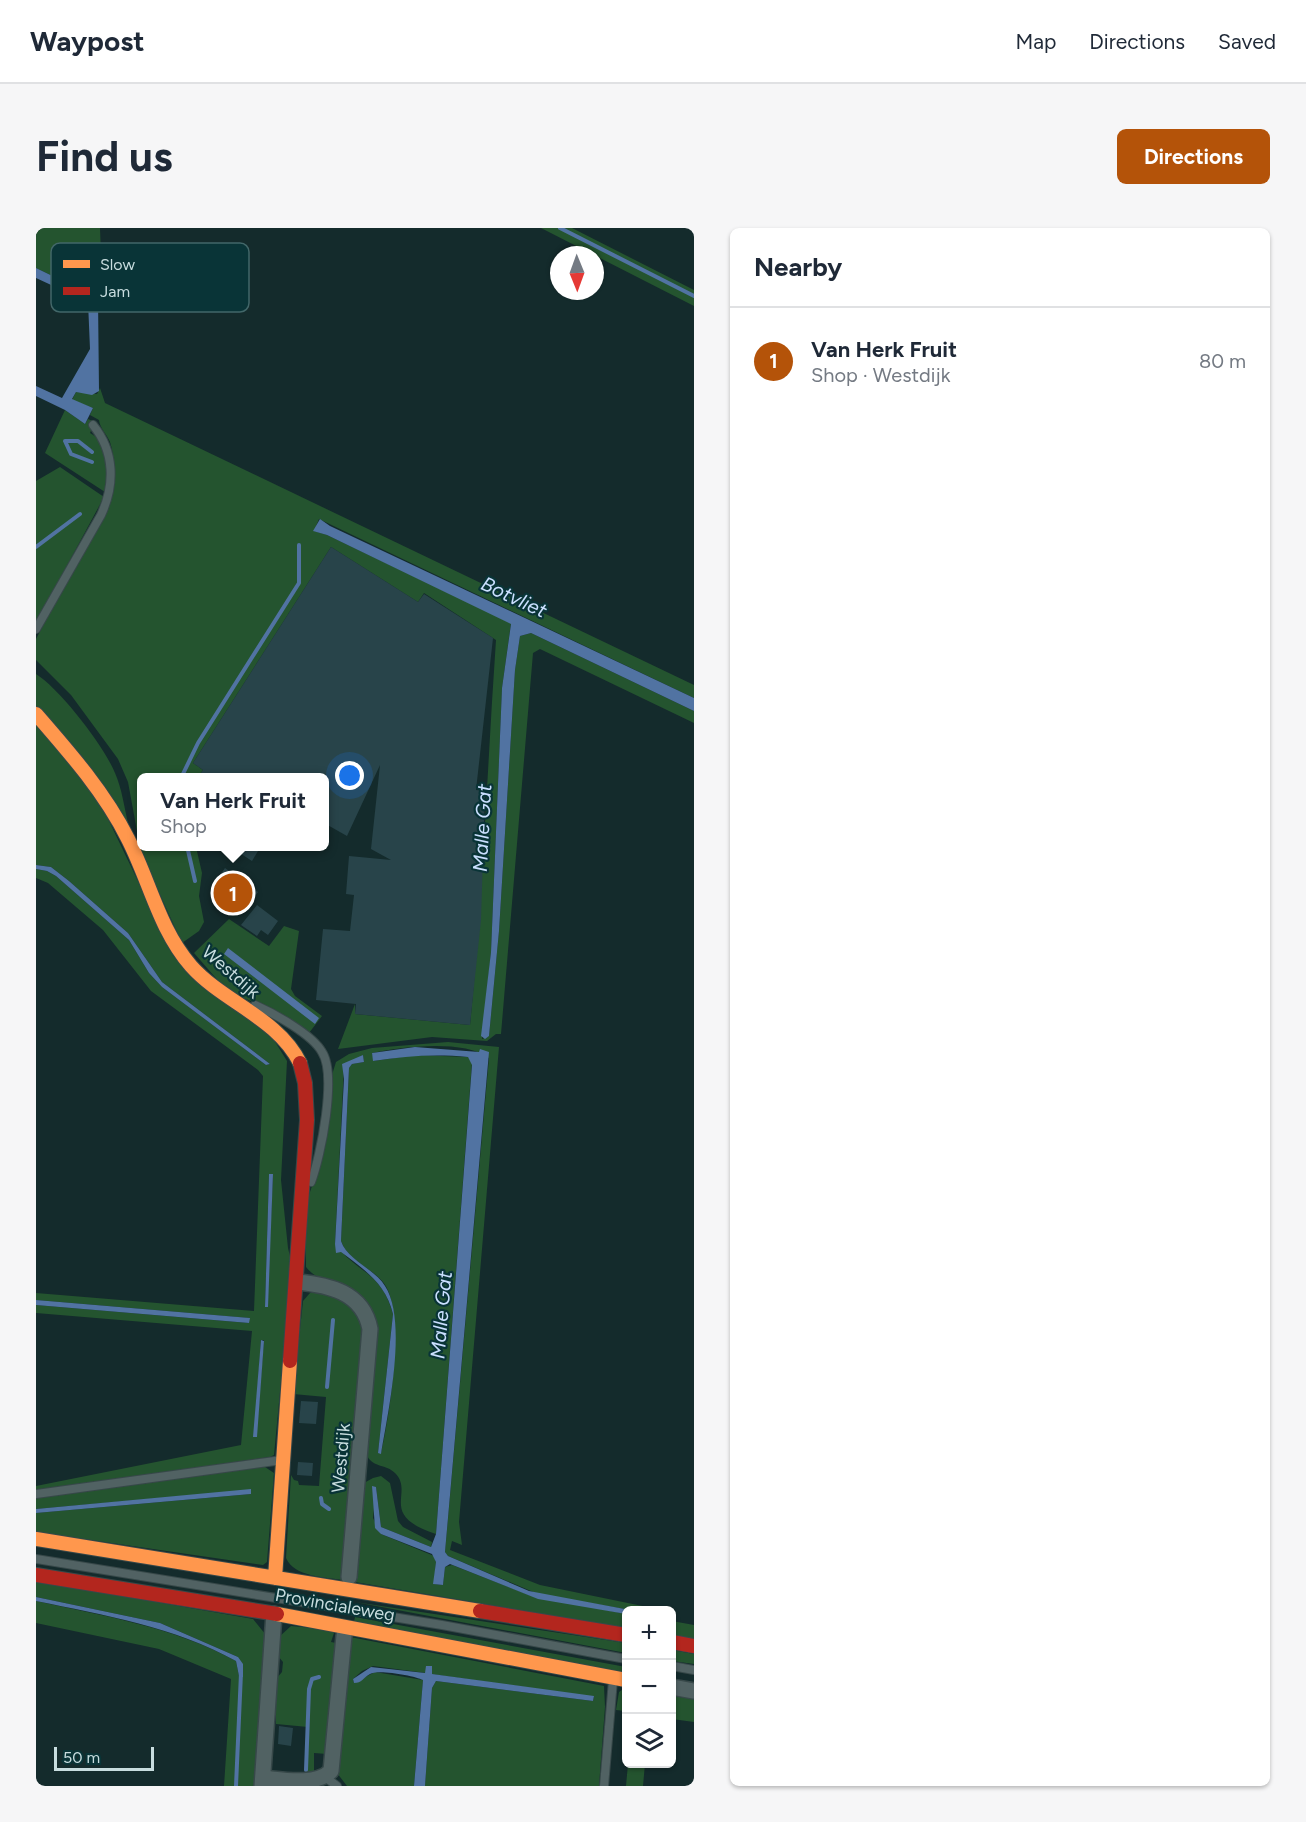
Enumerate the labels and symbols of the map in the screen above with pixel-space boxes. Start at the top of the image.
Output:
legend [51,243,249,312]
north arrow [550,246,604,300]
text: Slow [100,255,135,274]
text: Jam [100,282,130,301]
water label: Botvliet [477,571,551,623]
your location [335,761,364,790]
water label: Malle Gat [468,783,496,873]
pin: 1 [214,870,252,916]
street label: Westdijk [197,941,265,1003]
water label: Malle Gat [425,1270,457,1360]
street label: Westdijk [327,1422,355,1494]
street label: Provincialeweg [273,1584,397,1626]
scale bar [54,1744,154,1772]

